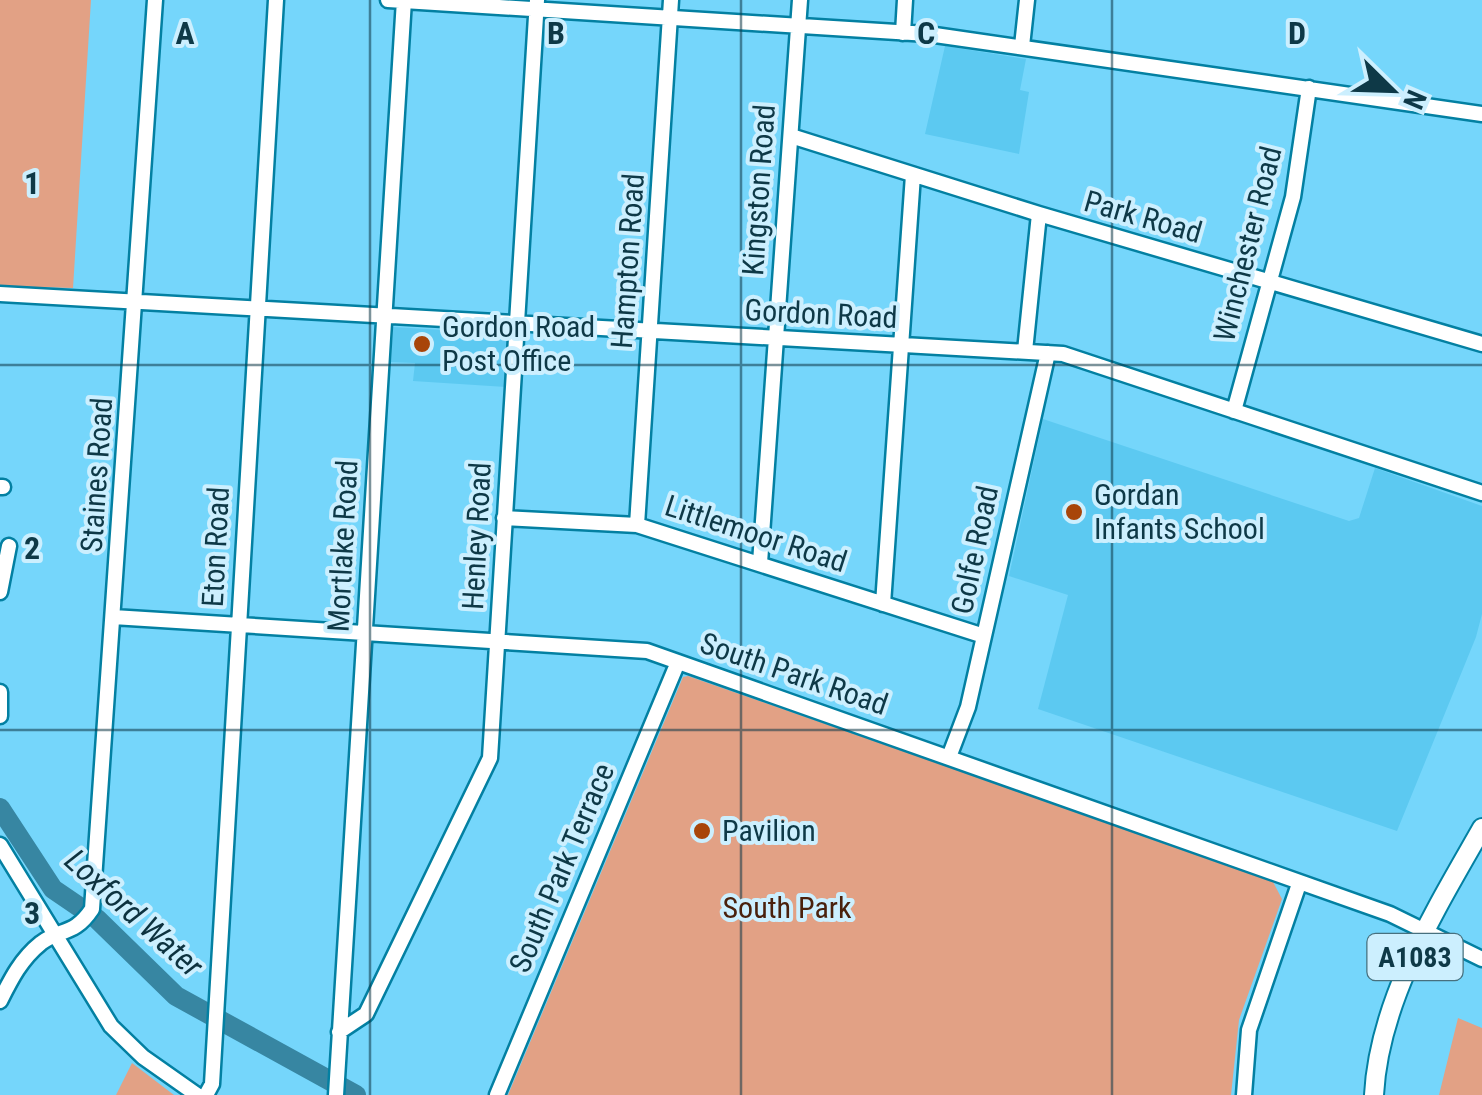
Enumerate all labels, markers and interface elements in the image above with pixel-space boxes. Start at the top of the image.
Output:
text: A [175,14,195,52]
text: B [547,14,565,52]
text: C [917,14,935,52]
text: D [1288,14,1306,52]
north arrow [1342,40,1442,140]
text: N [1396,85,1433,114]
street label: Kingston Road [735,103,782,277]
street label: Winchester Road [1206,143,1289,345]
text: 1 [24,164,40,202]
street label: Hampton Road [604,172,651,350]
street label: Park Road [1080,183,1206,250]
street label: Gordon Road [744,292,898,335]
place label: Gordon Road Post Office [442,309,595,378]
marker: Gordon Road Post Office [411,333,433,355]
street label: Staines Road [74,396,119,554]
street label: Mortlake Road [321,459,364,633]
street label: Henley Road [455,461,498,611]
place label: Gordan Infants School [1094,477,1265,546]
street label: Golfe Road [944,483,1005,617]
street label: Eton Road [195,486,236,608]
street label: Littlemoor Road [661,488,851,579]
marker: Gordan Infants School [1063,501,1085,523]
text: 2 [24,529,40,567]
street label: South Park Road [696,625,893,722]
street label: South Park Terrace [502,758,621,977]
place label: Pavilion [722,813,816,848]
marker: Pavilion [691,820,713,842]
water label: Loxford Water [57,841,212,986]
park label: South Park [723,890,852,925]
text: 3 [24,894,40,932]
road number: A1083 [1368,934,1462,980]

